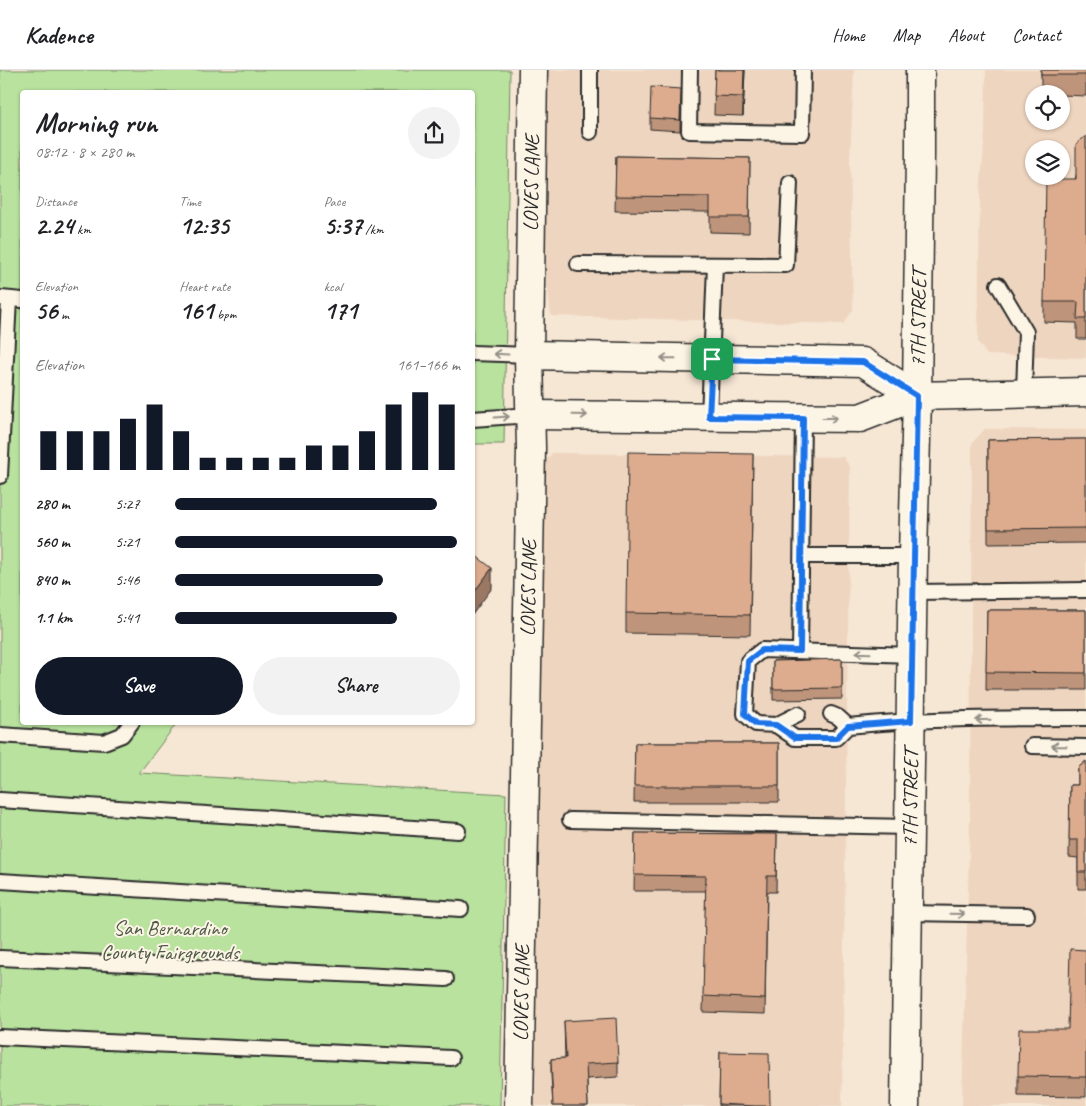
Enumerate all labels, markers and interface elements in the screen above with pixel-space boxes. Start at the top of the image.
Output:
text: Kadence [25,20,93,50]
text: Home [832,24,865,46]
text: Map [893,24,920,46]
text: About [948,24,984,46]
text: Contact [1012,24,1061,46]
map controls [1025,85,1070,185]
button: locate [1025,85,1070,130]
text: Morning run [35,105,157,140]
button: share [408,107,460,159]
street label: LOVES LANE [517,132,545,231]
button: layers [1025,140,1070,185]
text: 08:12 · 8 × 280 m [35,142,134,162]
text: Distance [35,193,77,210]
text: Time [179,193,201,210]
text: Pace [324,193,345,210]
text: 2.24 [35,210,74,242]
text: 12:35 [179,210,229,242]
text: 5:37 [324,210,362,242]
text: km [74,221,91,238]
text: /km [362,221,384,238]
street label: 7TH STREET [904,263,932,367]
text: Elevation [35,278,78,295]
text: Heart rate [179,278,230,295]
text: kcal [324,278,342,295]
text: 56 [35,295,58,327]
text: 161 [179,295,214,327]
text: 171 [324,295,357,327]
text: m [58,306,69,323]
text: bpm [214,306,236,323]
pin [691,338,733,380]
icon: arrive [698,345,726,373]
one-way arrow [493,349,510,359]
one-way arrow [660,353,676,363]
text: Elevation [35,355,84,375]
text: 161–166 m [397,355,460,375]
one-way arrow [571,410,587,420]
one-way arrow [493,412,509,422]
one-way arrow [821,413,837,423]
text: 280 m [35,494,70,514]
text: 5:27 [115,494,140,514]
text: 560 m [35,532,70,552]
text: 5:21 [115,532,140,552]
street label: LOVES LANE [514,537,542,636]
text: 840 m [35,570,70,590]
text: 5:46 [115,570,140,590]
text: 1.1 km [35,608,72,628]
text: 5:41 [115,608,140,628]
one-way arrow [855,649,871,658]
button: Save [35,657,243,715]
button: Share [253,657,460,715]
one-way arrow [976,715,992,724]
one-way arrow [1051,741,1068,751]
street label: 7TH STREET [896,743,924,847]
one-way arrow [949,909,965,918]
park label: San Bernardino County Fairgrounds [101,915,241,965]
street label: LOVES LANE [507,942,535,1041]

